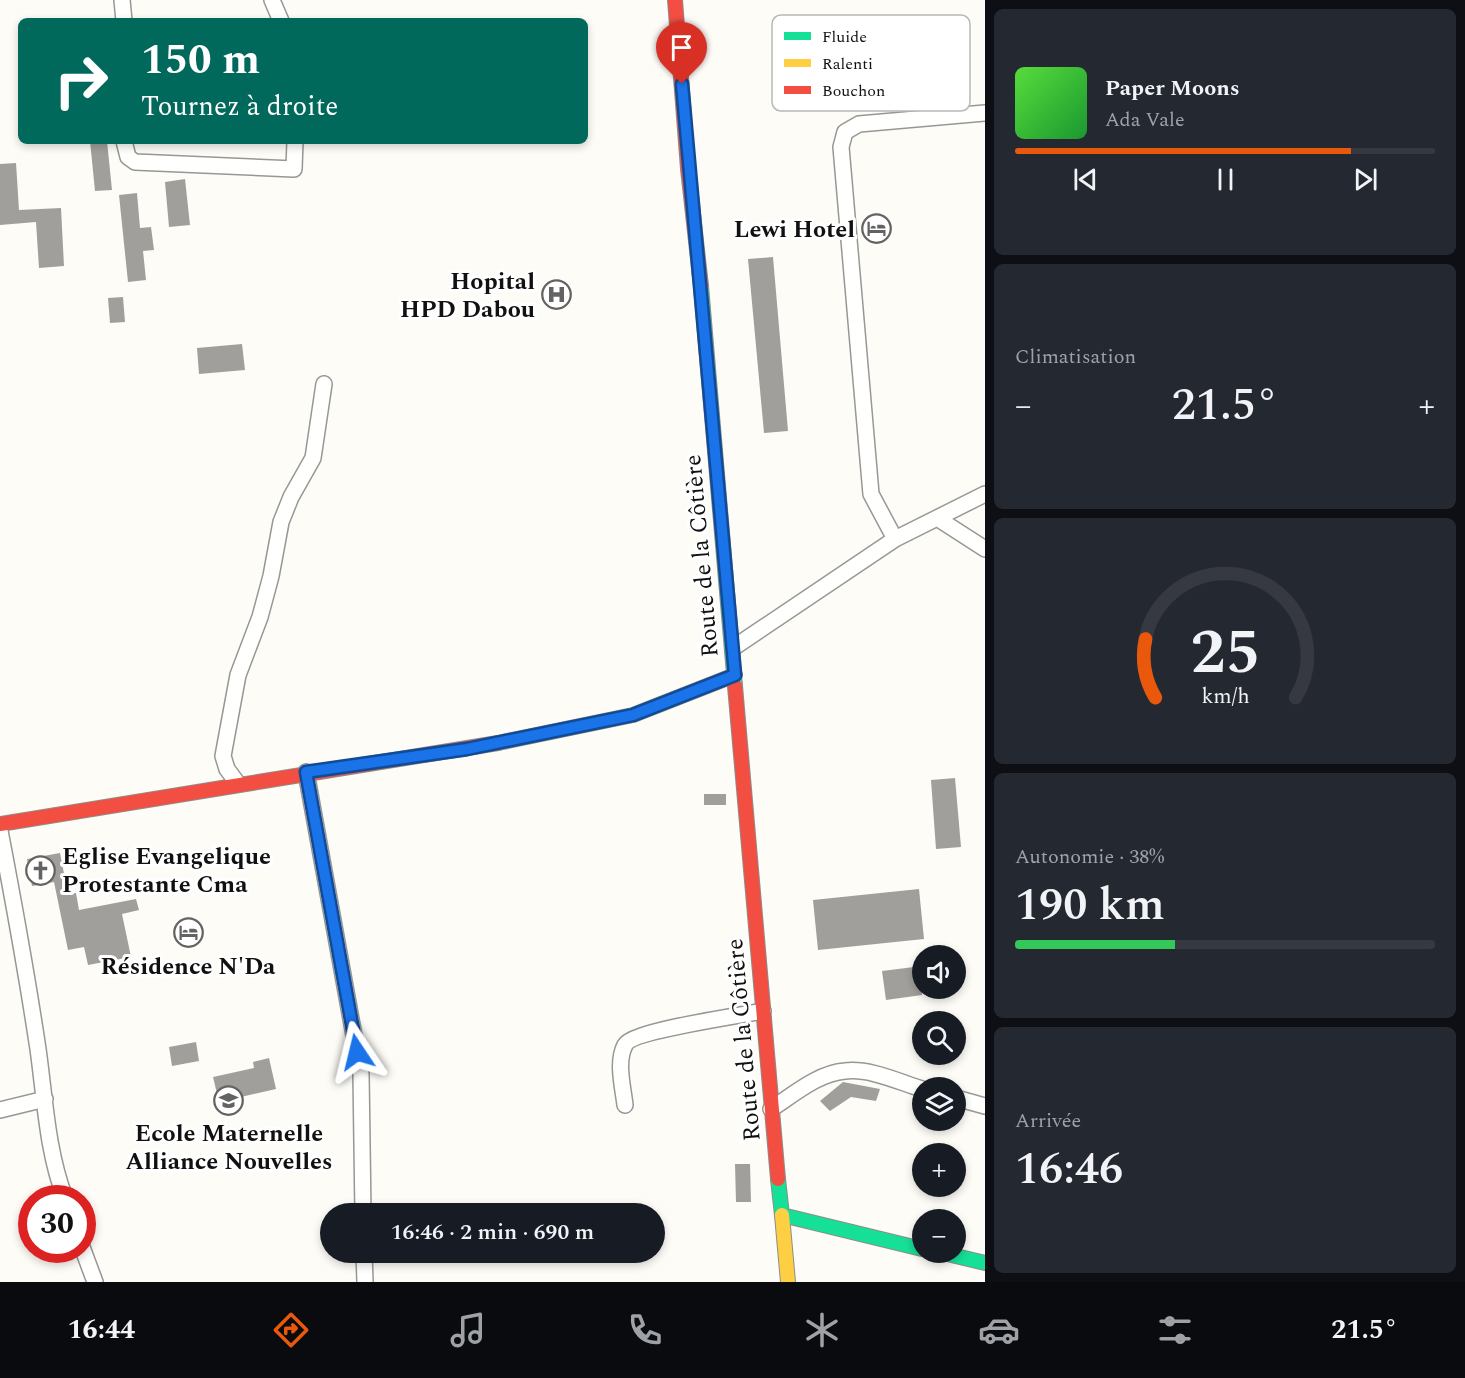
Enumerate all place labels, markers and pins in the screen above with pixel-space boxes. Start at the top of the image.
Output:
pin [656,22,707,84]
place label: Lewi Hotel [734,212,855,248]
hotel icon: Lewi Hotel [860,213,892,245]
place label: Hopital HPD Dabou [400,264,535,328]
hospital icon: Hopital HPD Dabou [540,279,572,311]
place label: Eglise Evangelique Protestante Cma [62,839,271,903]
church icon: Eglise Evangelique Protestante Cma [25,854,57,886]
hotel icon: Résidence N'Da [172,917,204,949]
place label: Résidence N'Da [101,949,276,985]
school or university icon: Ecole Maternelle Alliance Nouvelles [213,1084,245,1116]
place label: Ecole Maternelle Alliance Nouvelles [126,1116,332,1180]

